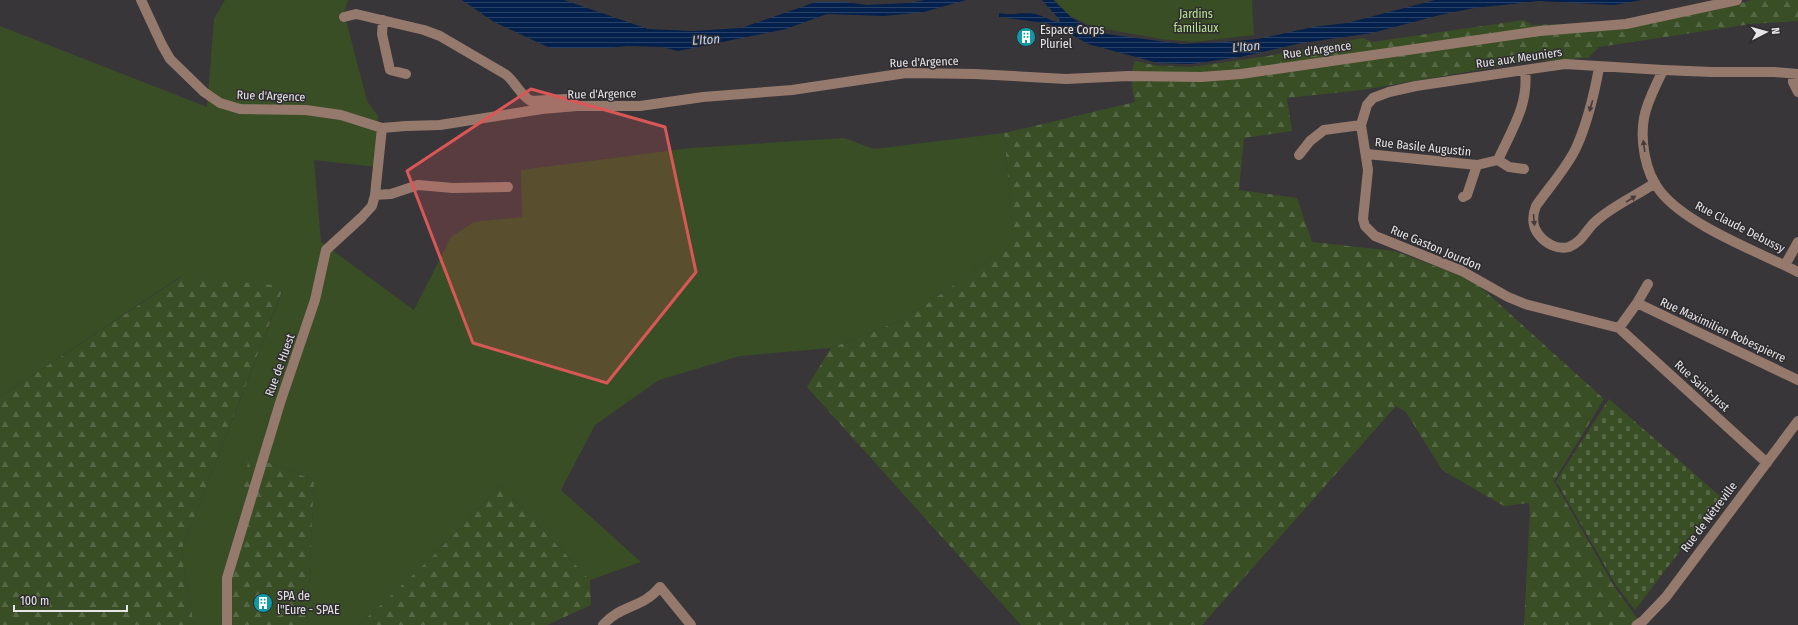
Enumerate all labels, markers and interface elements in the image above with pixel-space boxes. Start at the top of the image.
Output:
park label: Jardins familiaux [1173,7,1219,35]
north arrow [1746,12,1786,52]
place label: Espace Corps Pluriel [1040,23,1104,51]
building icon: Espace Corps Pluriel [1015,26,1037,48]
text: N [1769,27,1782,35]
water label: L'Iton [692,31,721,48]
water label: L'Iton [1231,38,1261,55]
street label: Rue d'Argence [1282,38,1352,62]
street label: Rue aux Meuniers [1475,45,1563,71]
street label: Rue d'Argence [889,54,959,70]
street label: Rue d'Argence [567,86,637,102]
street label: Rue d'Argence [236,88,306,104]
one-way arrow [1588,100,1594,112]
street label: Rue Basile Augustin [1374,135,1472,159]
one-way arrow [1641,140,1647,152]
one-way arrow [1625,195,1637,202]
street label: Rue Claude Debussy [1693,198,1788,256]
one-way arrow [1531,214,1537,226]
street label: Rue Gaston Jourdon [1388,223,1484,273]
street label: Rue Maximilien Robespierre [1658,295,1788,365]
street label: Rue de Huest [262,332,298,398]
street label: Rue Saint-Just [1672,358,1732,414]
street label: Rue de Nétreville [1678,479,1740,555]
scale bar [14,587,127,613]
place label: SPA de l"Eure - SPAE [277,589,340,617]
building icon: SPA de l"Eure - SPAE [252,592,274,614]
text: 100 m [20,594,49,608]

